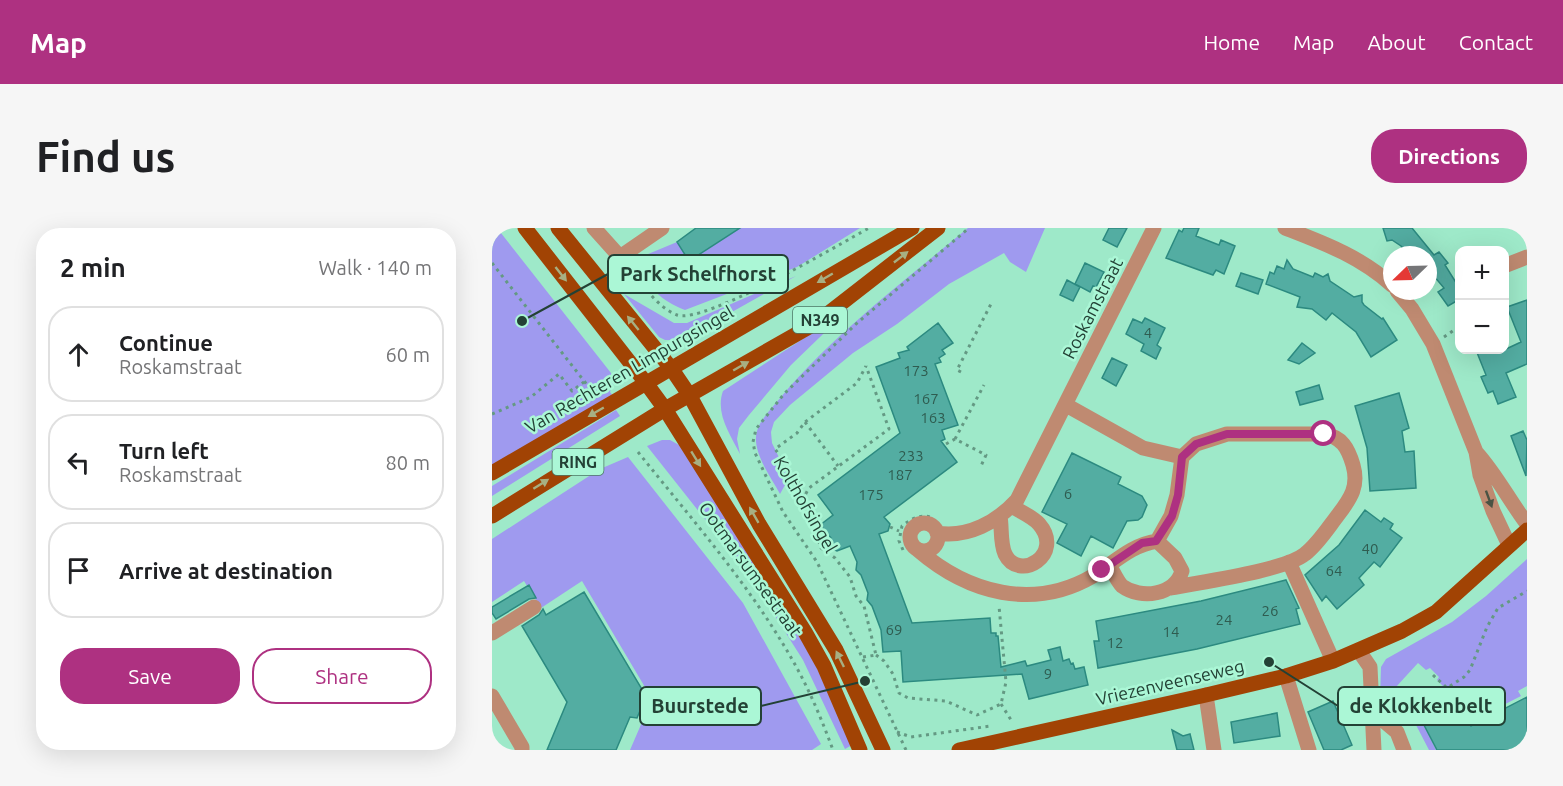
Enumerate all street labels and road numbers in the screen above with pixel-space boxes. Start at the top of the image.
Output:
street label: Roskamstraat [1058,254,1126,362]
street label: Van Rechteren Limpurgsingel [521,301,737,437]
road number: N349 [793,307,847,333]
road number: RING [552,449,604,475]
street label: Kolthofsingel [770,452,842,556]
street label: Ootmarsumsestraat [695,498,807,640]
street label: Vriezenveenseweg [1094,655,1246,709]

